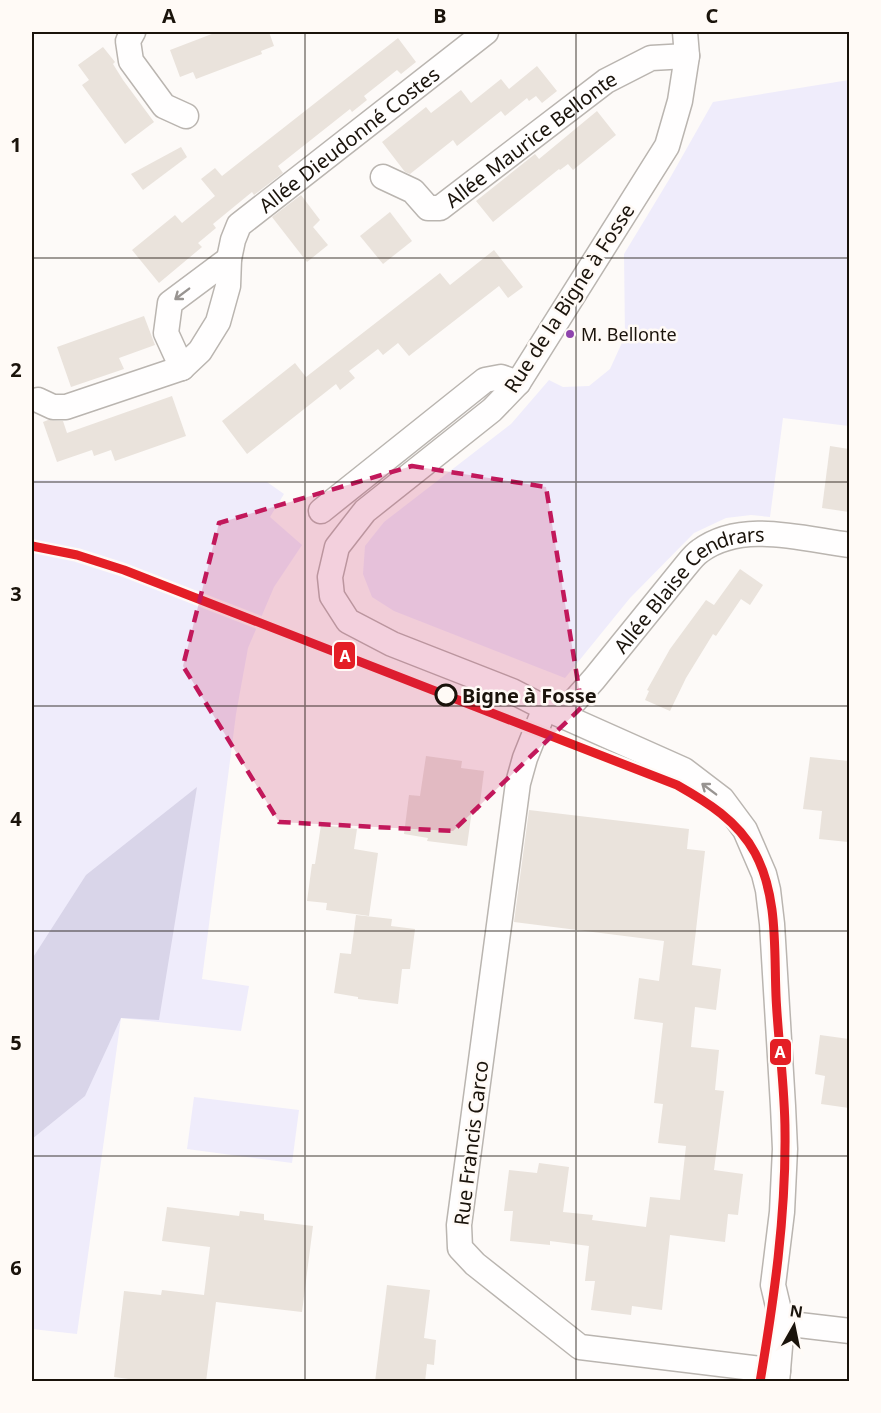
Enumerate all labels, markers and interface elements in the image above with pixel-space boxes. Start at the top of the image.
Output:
text: A [162,2,176,29]
text: B [433,2,447,29]
text: C [706,2,719,29]
street label: Allée Dieudonné Costes [253,60,445,218]
street label: Allée Maurice Bellonte [439,64,621,213]
text: 1 [10,131,22,158]
street label: Rue de la Bigne à Fosse [498,198,640,398]
one-way arrow [175,288,191,301]
place label: M. Bellonte [581,322,677,346]
marker: M. Bellonte [564,328,576,340]
text: 2 [10,356,22,383]
street label: Allée Blaise Cendrars [607,520,765,659]
text: 3 [10,580,22,607]
line badge: A [333,641,356,670]
text: A [339,645,351,667]
place label: Bigne à Fosse [462,682,597,709]
marker: Bigne à Fosse [435,684,457,706]
one-way arrow [701,783,717,796]
text: 4 [10,805,22,832]
text: 5 [10,1029,22,1056]
line badge: A [769,1038,792,1066]
text: A [774,1041,786,1063]
street label: Rue Francis Carco [447,1059,495,1227]
text: 6 [10,1254,22,1281]
north arrow [764,1296,824,1356]
text: N [788,1299,804,1323]

